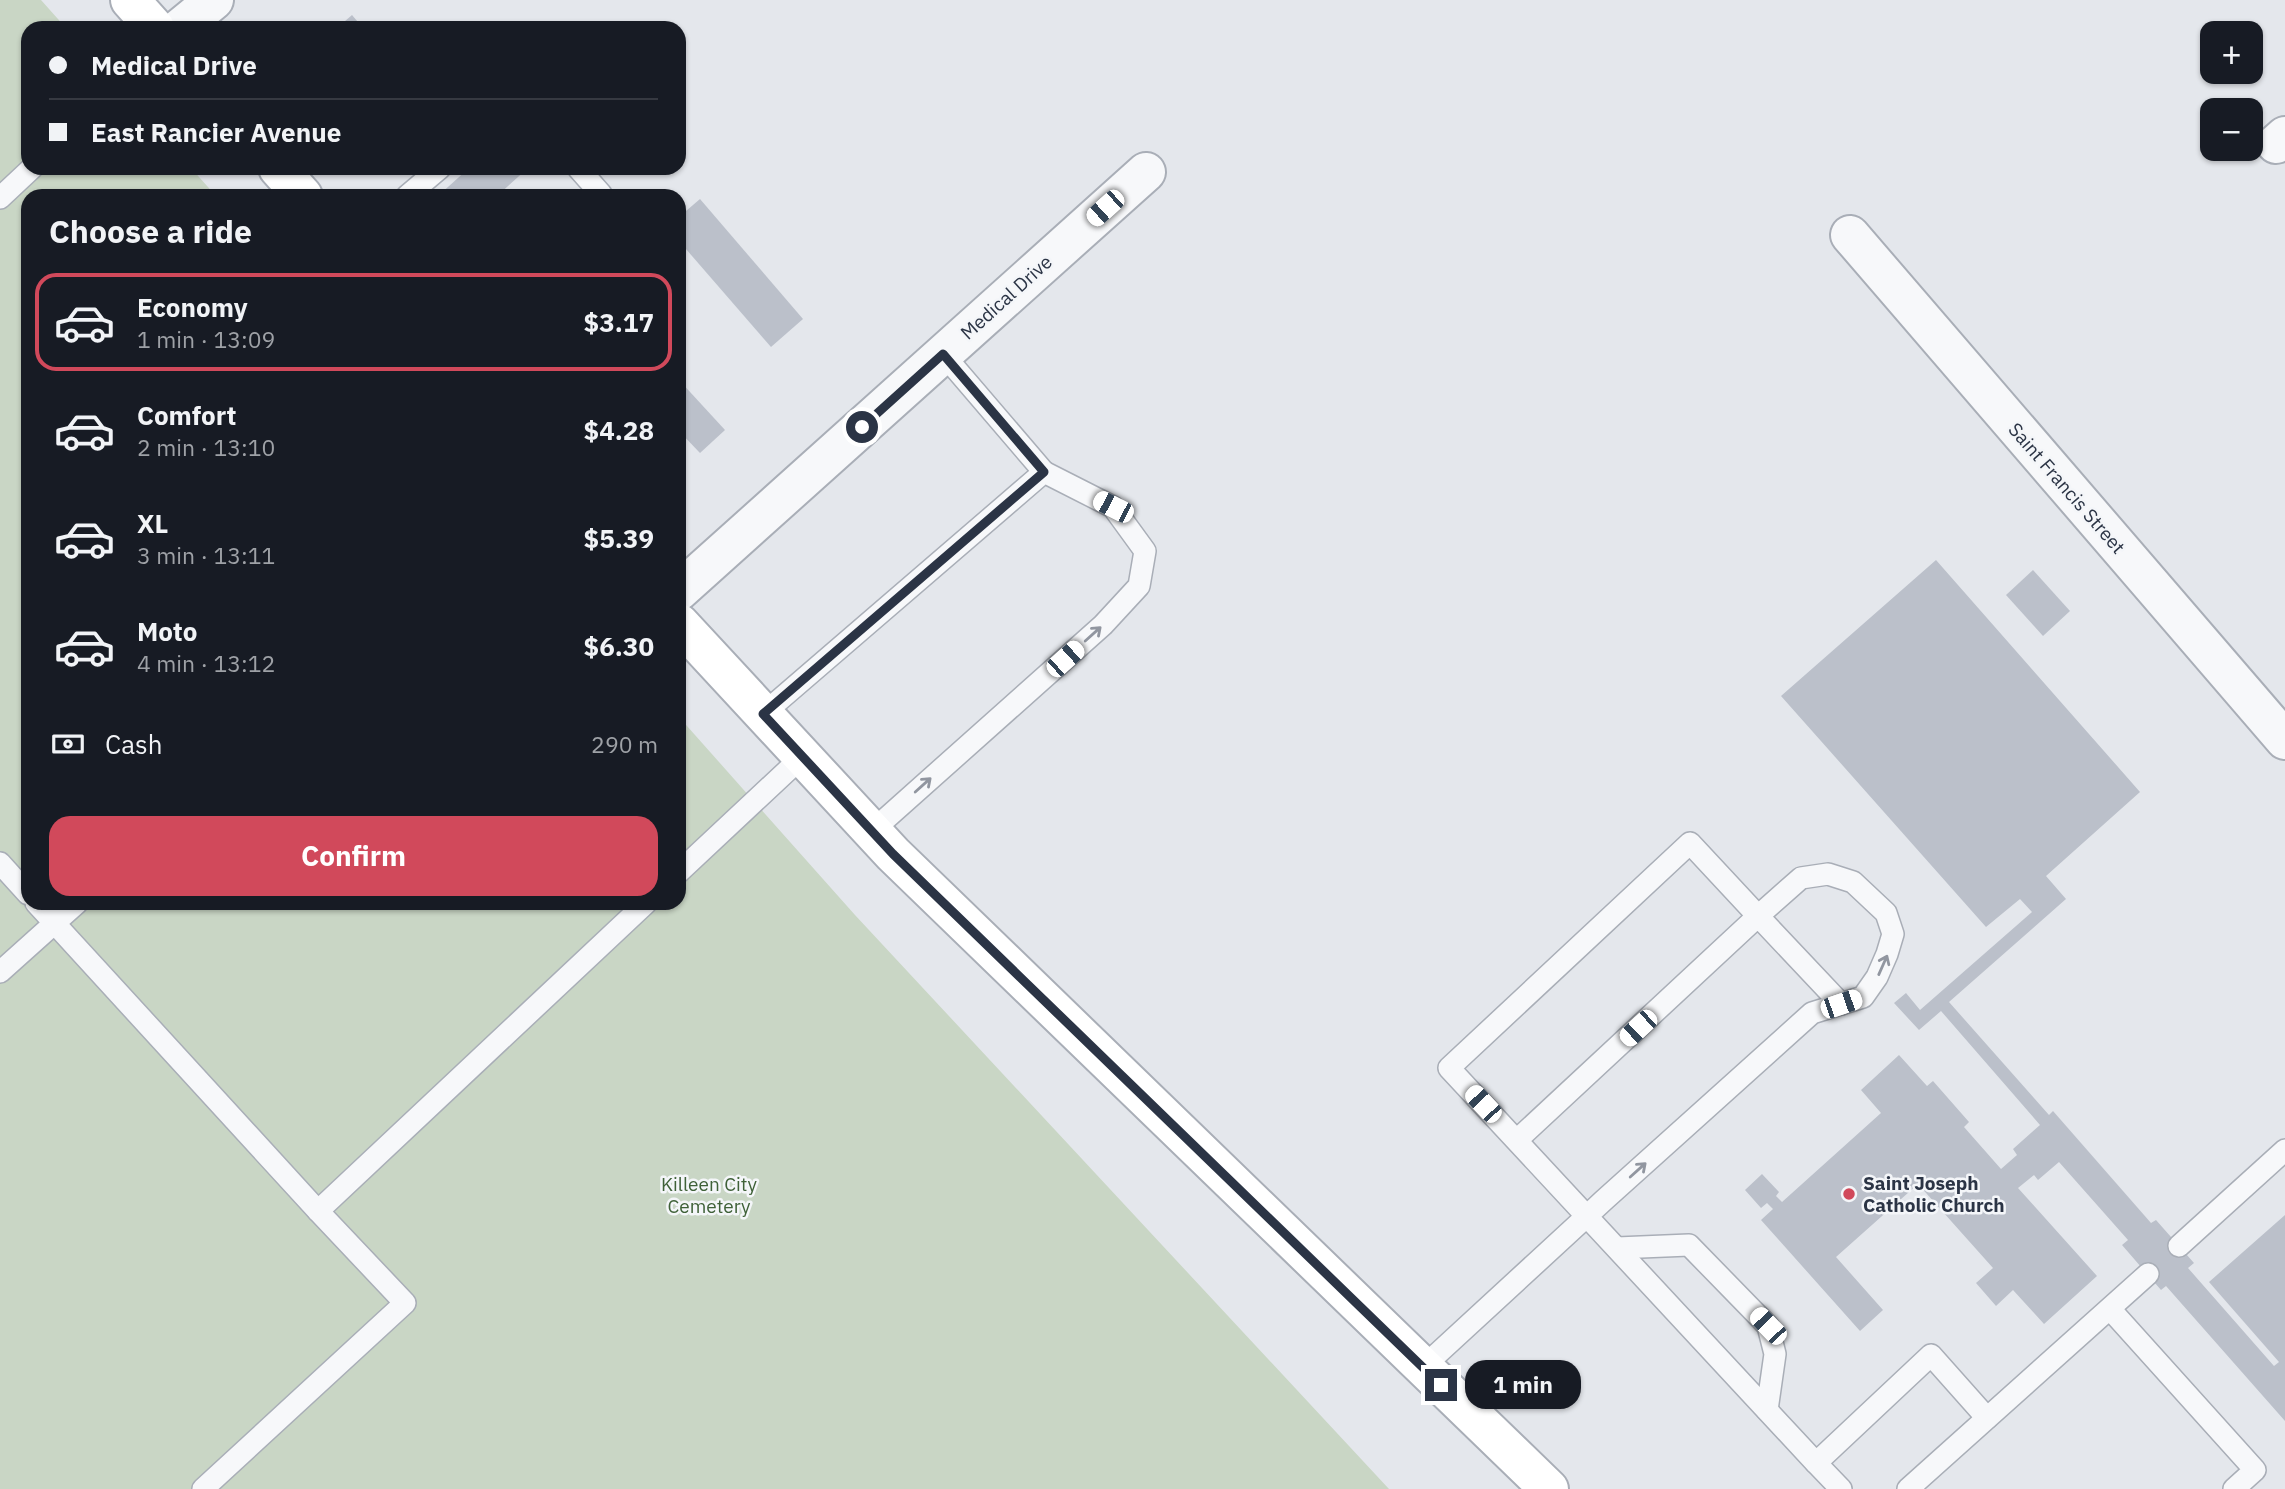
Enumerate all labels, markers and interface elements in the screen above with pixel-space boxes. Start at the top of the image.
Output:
map controls [2200,21,2263,161]
button: + [2200,21,2263,84]
text: Medical Drive [91,48,257,82]
button: − [2200,98,2263,161]
text: East Rancier Avenue [91,115,341,149]
car [1083,186,1128,230]
text: Choose a ride [49,210,252,252]
street label: Medical Drive [955,250,1057,344]
text: Economy [137,290,248,324]
icon: car [53,291,116,354]
text: $3.17 [584,305,654,339]
text: 1 min · 13:09 [137,324,275,354]
text: Comfort [137,398,236,432]
icon: car [53,399,116,462]
route start [846,411,878,443]
text: $4.28 [584,413,654,447]
street label: Saint Francis Street [2003,417,2131,559]
text: 2 min · 13:10 [137,432,275,462]
car [1090,488,1137,526]
text: XL [137,506,168,540]
icon: car [53,507,116,570]
text: $5.39 [584,521,654,555]
text: 3 min · 13:11 [137,540,275,570]
text: Moto [137,614,197,648]
icon: car [53,615,116,678]
one-way arrow [1084,626,1102,642]
text: $6.30 [584,629,654,663]
car [1043,637,1088,681]
text: 4 min · 13:12 [137,648,275,678]
icon: cash [49,725,87,763]
text: Cash [105,727,162,761]
text: 290 m [591,729,658,759]
one-way arrow [914,777,932,793]
button: Confirm [49,816,658,896]
one-way arrow [1877,954,1890,976]
car [1818,987,1865,1021]
car [1616,1006,1661,1050]
car [1461,1081,1506,1127]
one-way arrow [1629,1162,1647,1178]
place label: Saint Joseph Catholic Church [1863,1171,2005,1217]
park label: Killeen City Cemetery [661,1172,757,1218]
marker: Saint Joseph Catholic Church [1841,1186,1857,1202]
car [1746,1304,1791,1348]
callout: 1 min [1466,1360,1581,1410]
route end [1425,1369,1457,1401]
text: 1 min [1493,1369,1553,1399]

